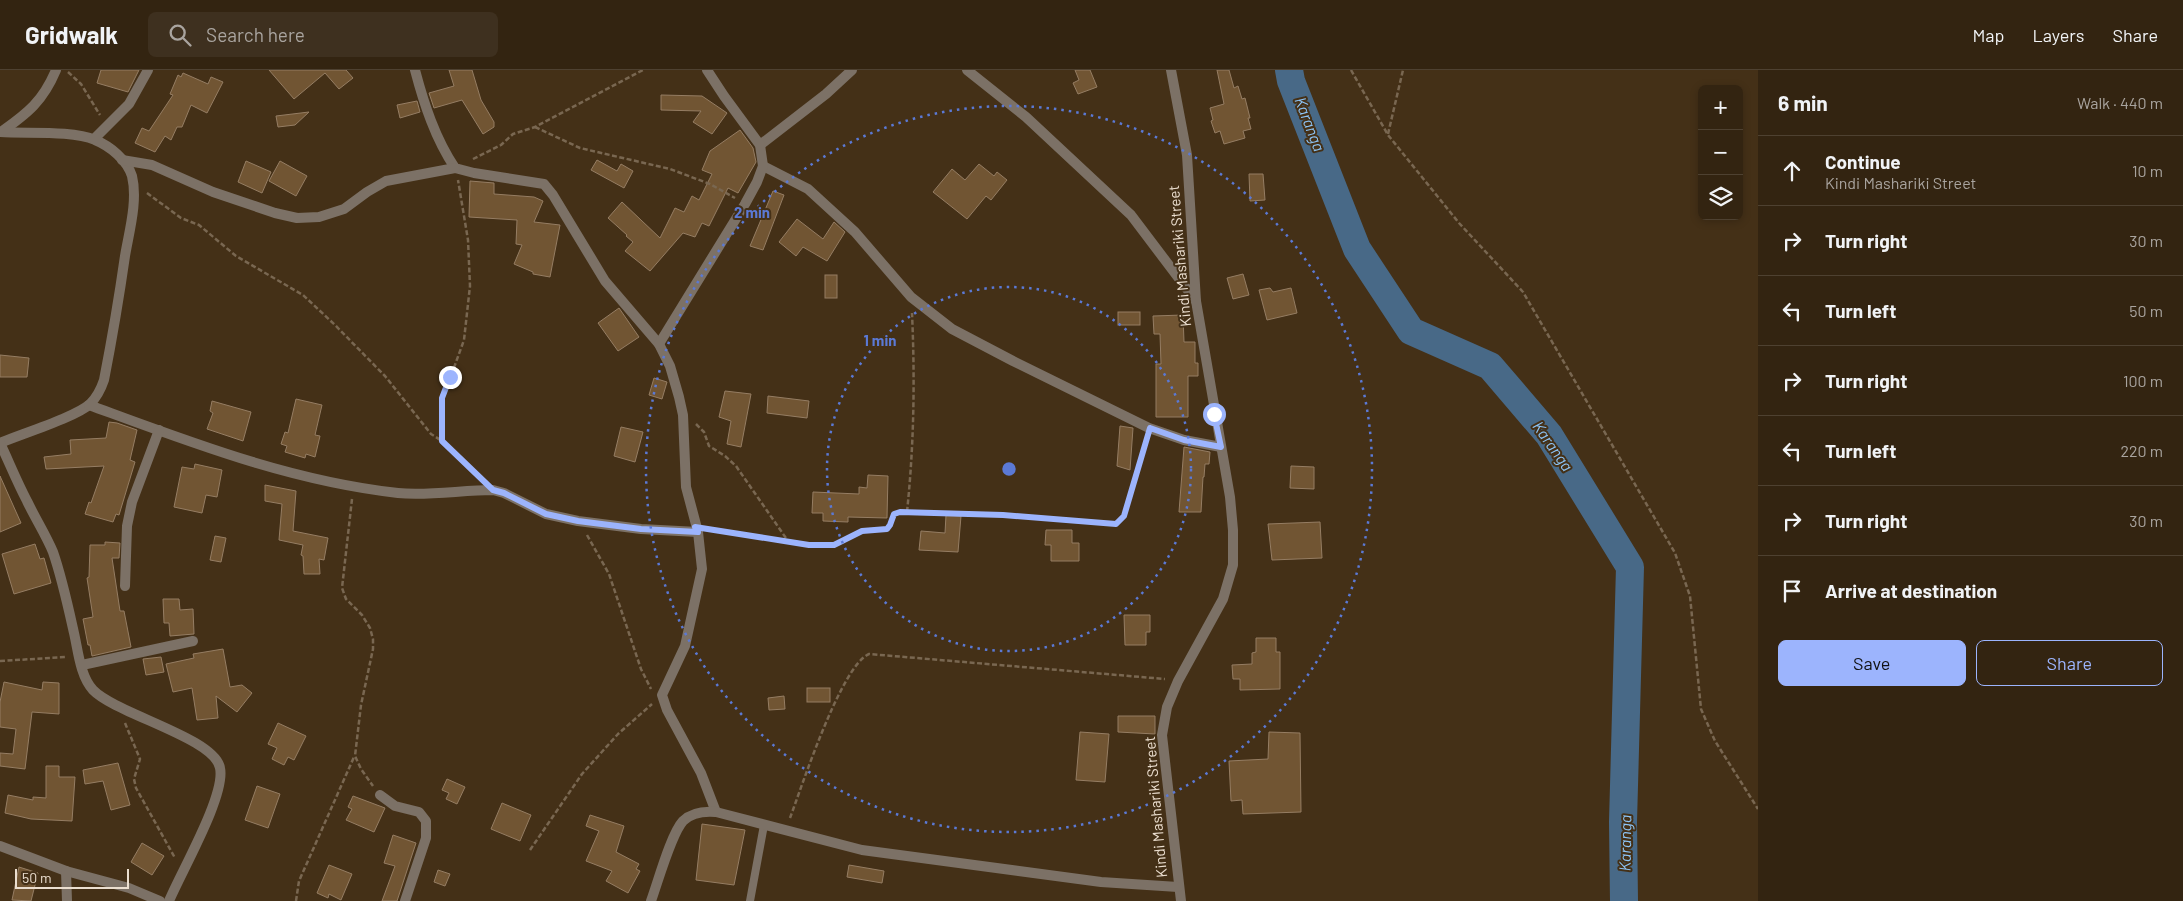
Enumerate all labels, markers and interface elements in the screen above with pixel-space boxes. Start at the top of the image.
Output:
search box [148,12,498,57]
text: Gridwalk [25,20,118,49]
icon: search [166,21,194,49]
text: Search here [206,23,305,46]
text: Map [1972,24,2004,46]
text: Layers [2032,24,2085,46]
text: Share [2113,24,2158,46]
map controls [1698,85,1743,220]
button: + [1698,85,1743,130]
text: 6 min [1778,90,1828,115]
text: Walk · 440 m [2077,93,2163,112]
water label: Karanga [1291,94,1330,154]
button: − [1698,130,1743,175]
text: Continue [1825,150,1901,173]
icon: ahead [1778,157,1806,185]
text: 10 m [2132,161,2163,180]
text: Kindi Mashariki Street [1825,173,1976,192]
button: layers [1698,175,1743,220]
street label: Kindi Mashariki Street [1164,185,1194,328]
text: 2 min [734,203,770,221]
icon: right [1778,227,1806,255]
text: Turn right [1825,229,1907,252]
text: 30 m [2129,231,2163,250]
icon: left [1778,297,1806,325]
text: Turn left [1825,299,1896,322]
text: 50 m [2129,301,2163,320]
text: 1 min [864,331,896,349]
route end [439,366,462,389]
icon: right [1778,367,1806,395]
text: Turn right [1825,369,1907,392]
text: 100 m [2123,371,2163,390]
route start [1203,403,1226,426]
water label: Karanga [1529,417,1577,474]
icon: left [1778,437,1806,465]
text: Turn left [1825,439,1896,462]
text: 220 m [2120,441,2163,460]
centre of rings [1000,460,1018,478]
icon: right [1778,507,1806,535]
text: Turn right [1825,509,1907,532]
text: 30 m [2129,511,2163,530]
icon: arrive [1778,577,1806,605]
text: Arrive at destination [1825,579,1997,602]
button: Save [1778,640,1966,686]
button: Share [1976,640,2163,686]
street label: Kindi Mashariki Street [1140,736,1170,879]
water label: Karanga [1615,814,1634,872]
scale bar [15,866,129,889]
text: 50 m [22,869,51,886]

